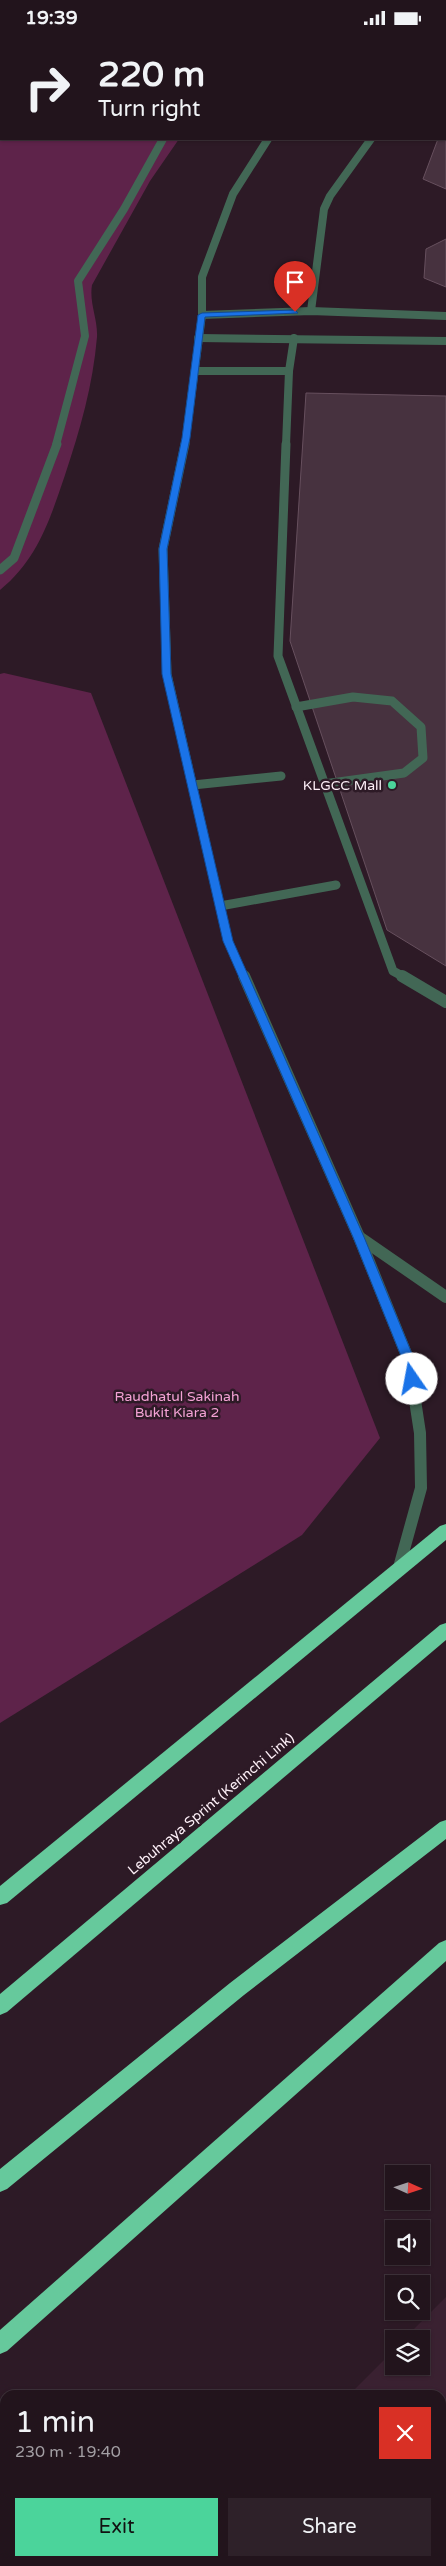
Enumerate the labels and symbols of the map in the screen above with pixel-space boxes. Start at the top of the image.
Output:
pin [274,261,316,312]
place label: KLGCC Mall [303,777,382,794]
marker: KLGCC Mall [386,779,398,791]
position arrow [385,1352,437,1404]
park label: Raudhatul Sakinah Bukit Kiara 2 [115,1388,239,1421]
street label: Lebuhraya Sprint (Kerinchi Link) [124,1729,298,1879]
north arrow [385,2165,430,2210]

